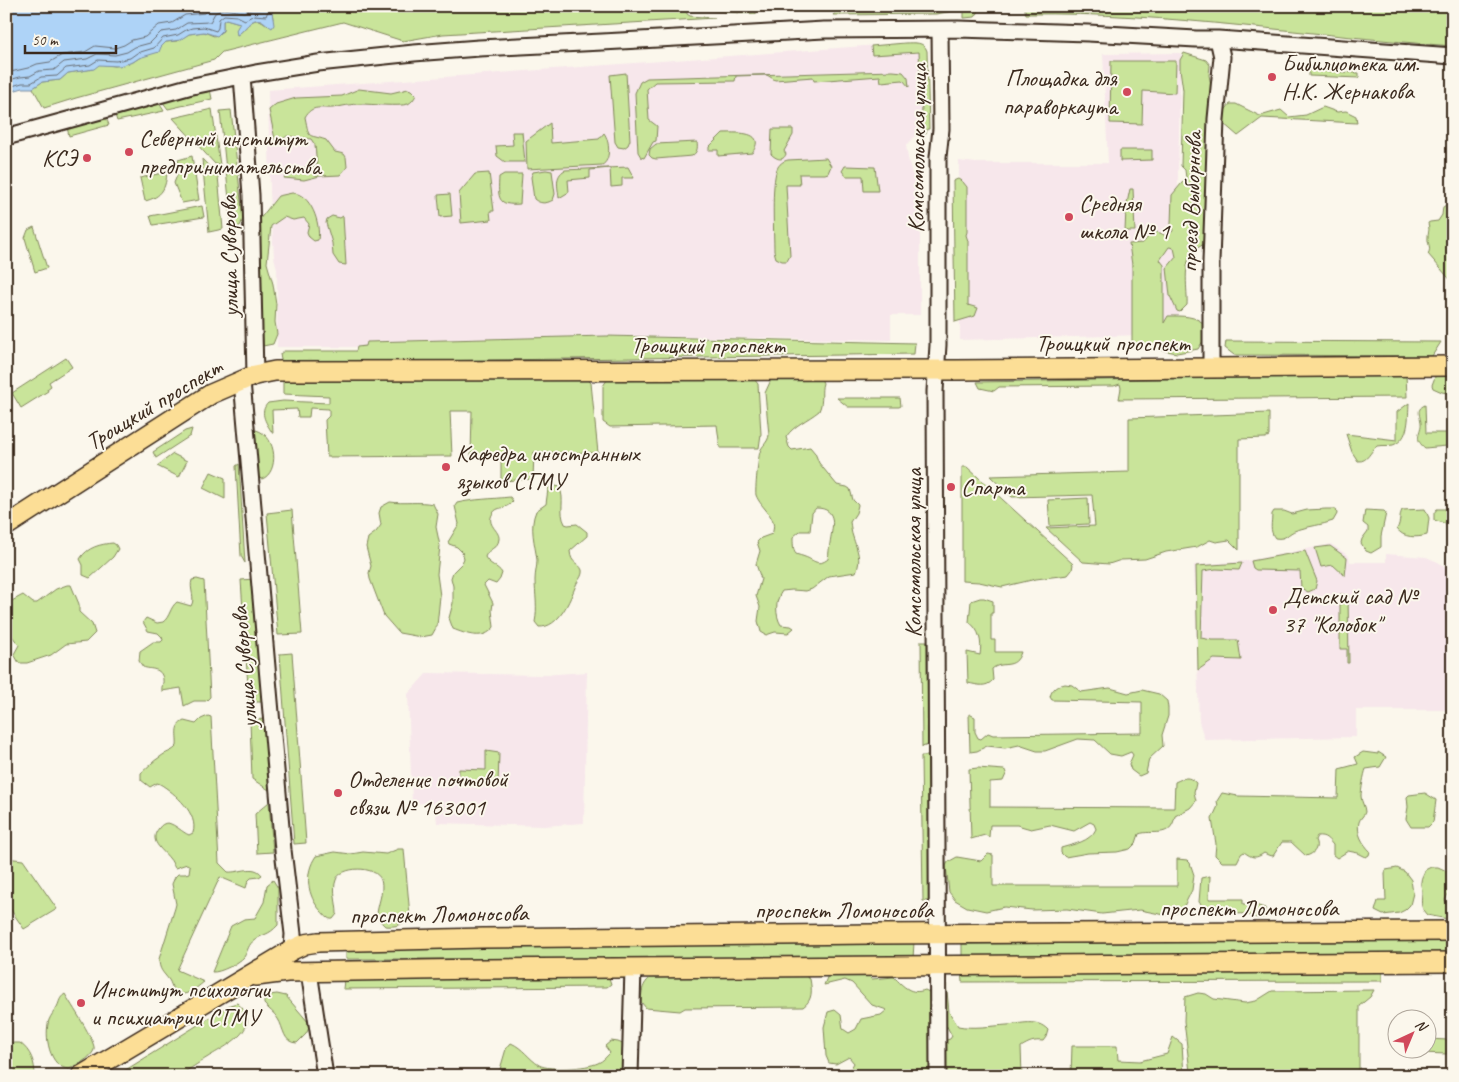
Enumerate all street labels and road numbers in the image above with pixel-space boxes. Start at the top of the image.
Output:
street label: Комсомольская улица [901,62,933,233]
street label: проезд Выборнова [1174,129,1209,273]
street label: улица Суворова [213,193,245,319]
street label: Троицкий проспект [1036,328,1191,358]
street label: Троицкий проспект [631,330,786,360]
street label: Троицкий проспект [80,351,228,457]
street label: Комсомольская улица [898,467,928,638]
street label: улица Суворова [224,603,264,731]
street label: проспект Ломоносова [1160,893,1340,923]
street label: проспект Ломоносова [755,895,935,925]
street label: проспект Ломоносова [350,897,530,931]

